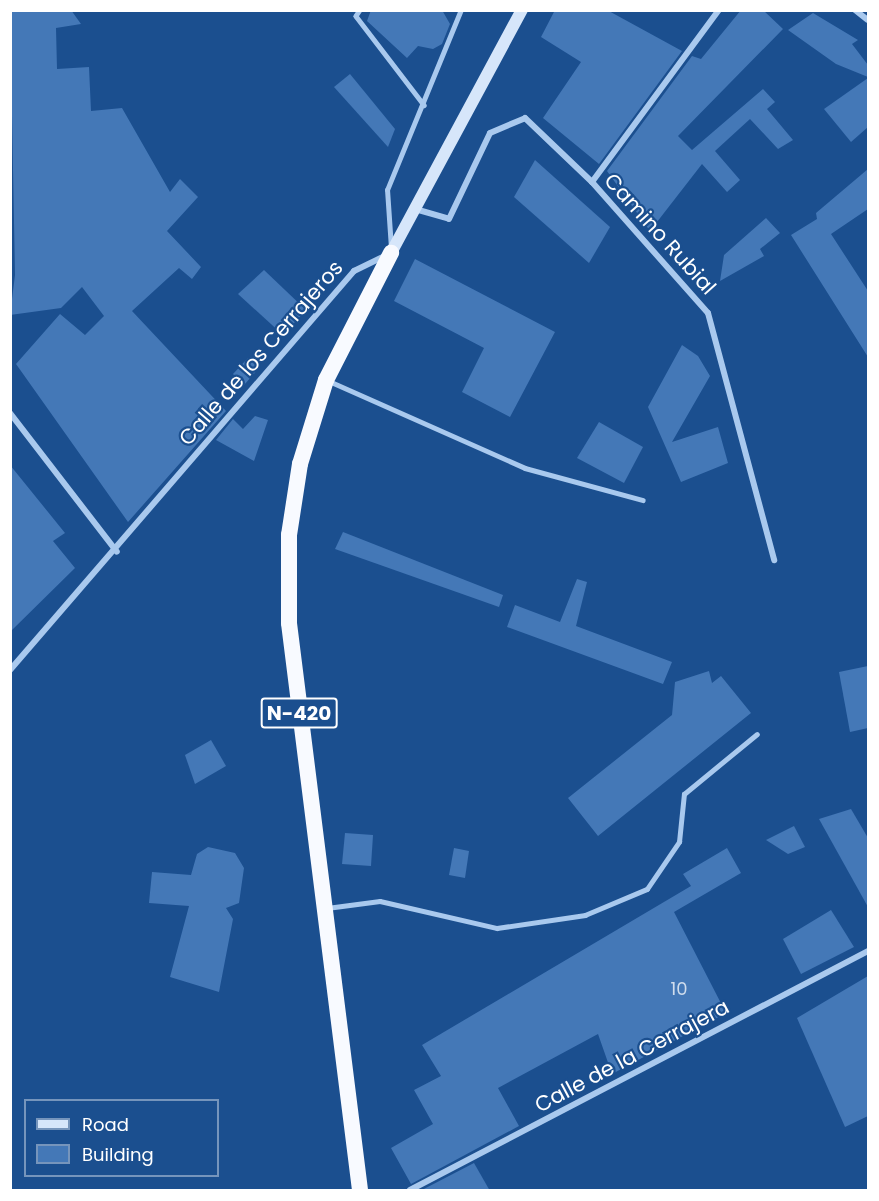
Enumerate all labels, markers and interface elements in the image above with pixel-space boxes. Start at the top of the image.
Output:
street label: Camino Rubial [599,168,721,300]
street label: Calle de los Cerrajeros [174,255,348,451]
road number: N-420 [260,696,338,730]
house number: 10 [670,978,688,1000]
street label: Calle de la Cerrajera [531,994,733,1118]
legend [24,1099,219,1177]
text: Road [82,1112,129,1137]
text: Building [82,1142,154,1167]

